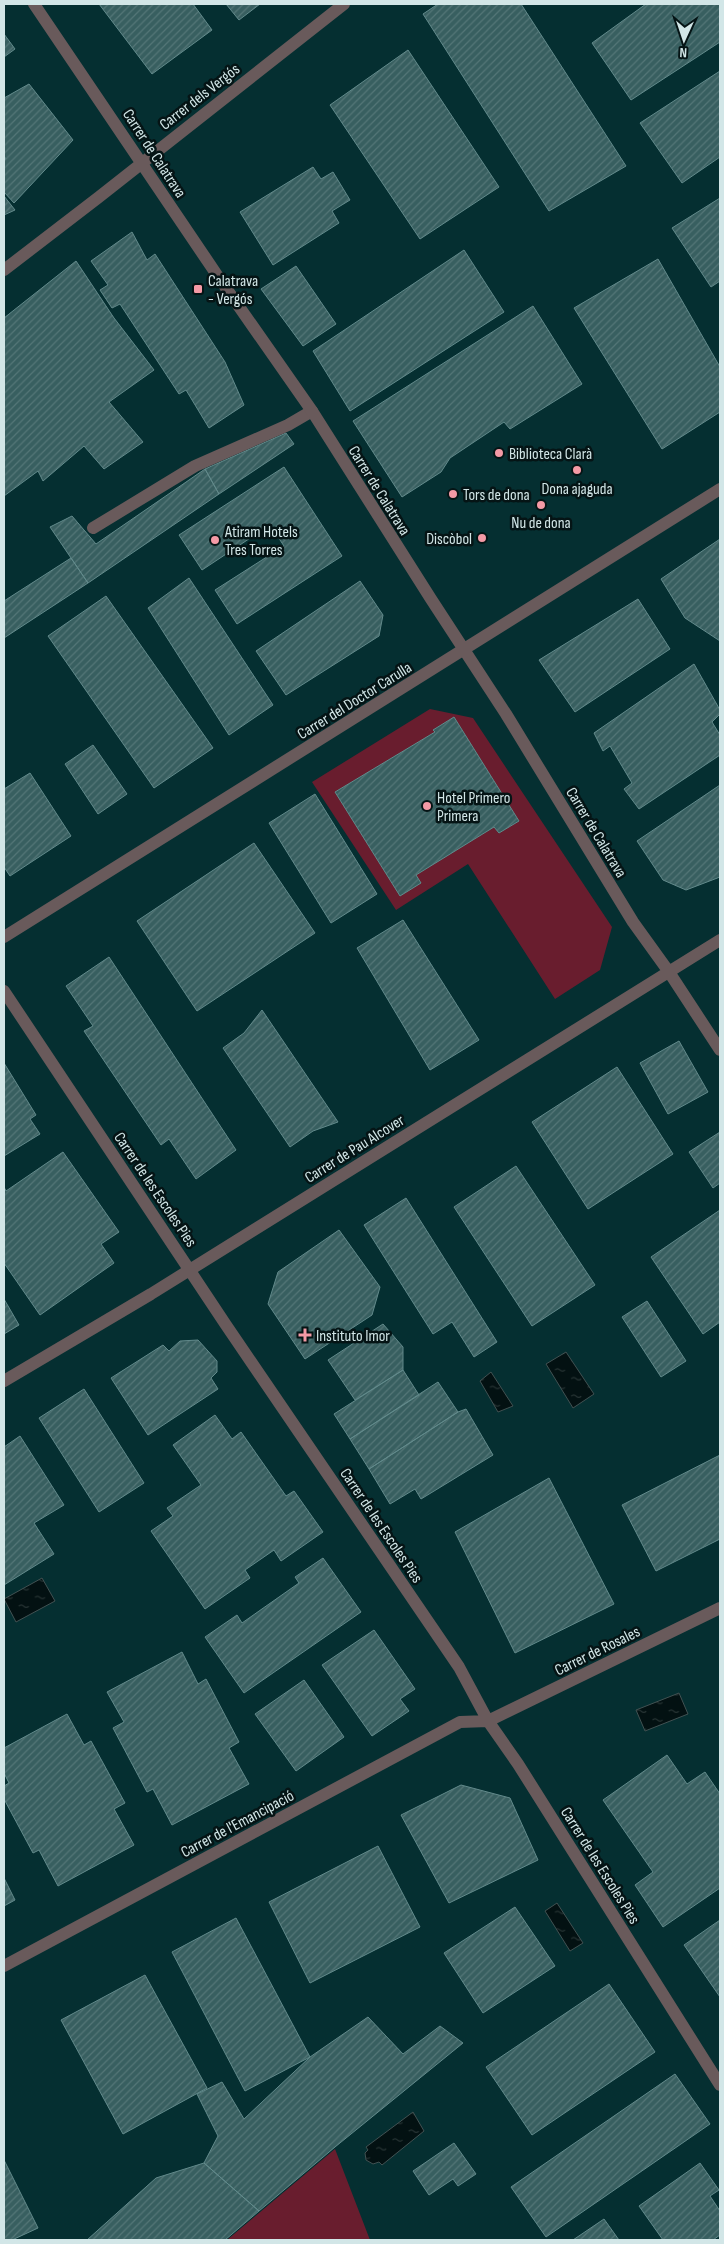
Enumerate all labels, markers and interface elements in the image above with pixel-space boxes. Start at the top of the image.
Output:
north arrow [659,15,709,65]
text: N [679,44,688,61]
street label: Carrer dels Vergós [156,60,244,134]
street label: Carrer de Calatrava [118,106,189,202]
place label: Calatrava - Vergós [208,272,258,309]
marker: Calatrava - Vergós [192,283,204,295]
street label: Carrer de Calatrava [344,443,414,539]
place label: Biblioteca Clarà [509,445,592,464]
marker: Biblioteca Clarà [493,447,505,459]
marker: Dona ajaguda [571,464,583,476]
place label: Dona ajaguda [541,480,613,499]
place label: Tors de dona [463,486,530,505]
marker: Tors de dona [447,488,459,500]
marker: Nu de dona [535,499,547,511]
place label: Nu de dona [511,514,571,533]
place label: Atiram Hotels Tres Torres [224,523,298,560]
place label: Discòbol [426,530,472,549]
marker: Discòbol [476,532,488,544]
marker: Atiram Hotels Tres Torres [209,534,221,546]
street label: Carrer del Doctor Carulla [294,658,415,744]
street label: Carrer de Calatrava [561,784,630,881]
place label: Hotel Primero Primera [437,789,510,826]
marker: Hotel Primero Primera [421,800,433,812]
street label: Carrer de Pau Alcover [302,1111,408,1187]
street label: Carrer de les Escoles Pies [109,1129,200,1251]
place label: Instituto Imor [316,1327,390,1346]
marker: Instituto Imor [298,1328,312,1342]
street label: Carrer de les Escoles Pies [335,1465,426,1587]
street label: Carrer de Rosales [552,1622,644,1680]
street label: Carrer de l'Emancipació [178,1787,297,1862]
street label: Carrer de les Escoles Pies [556,1804,644,1928]

